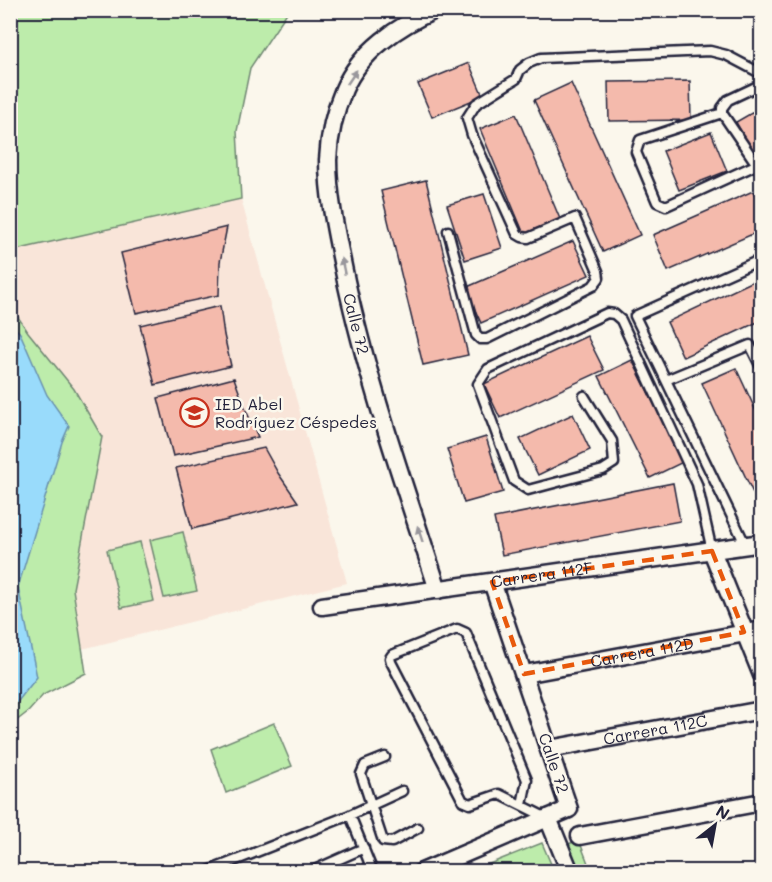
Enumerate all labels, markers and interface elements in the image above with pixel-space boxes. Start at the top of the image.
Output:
one-way arrow [346,69,358,85]
one-way arrow [338,256,347,275]
street label: Calle 72 [339,291,375,357]
place label: IED Abel Rodríguez Céspedes [215,393,377,432]
school or university icon: IED Abel Rodríguez Céspedes [178,397,210,429]
one-way arrow [415,525,424,543]
street label: Carrera 112F [489,556,594,592]
street label: Carrera 112D [588,632,695,672]
street label: Carrera 112C [602,709,709,749]
street label: Calle 72 [534,730,575,796]
north arrow [685,795,745,855]
text: N [712,800,734,824]

